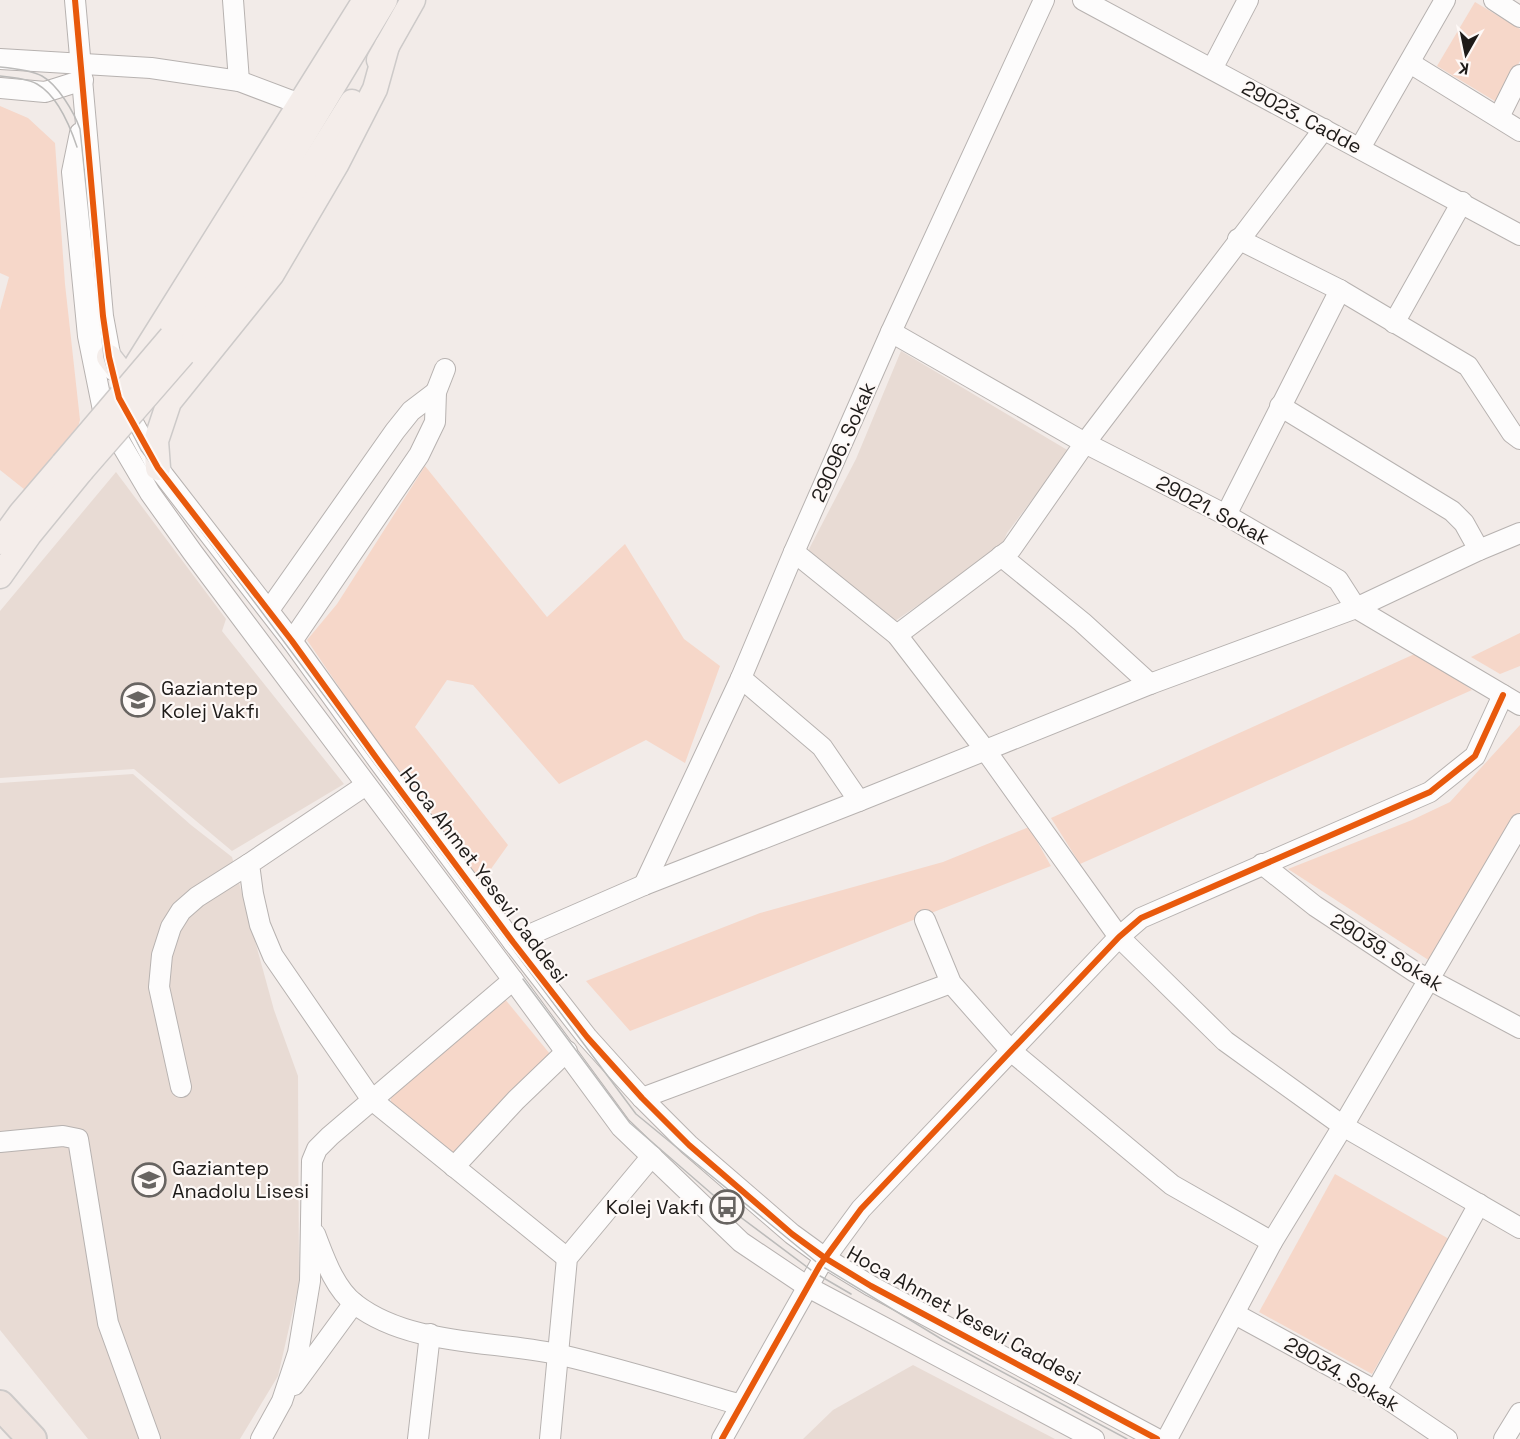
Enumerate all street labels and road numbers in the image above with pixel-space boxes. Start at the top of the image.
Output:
street label: 29023. Cadde [1237,74,1367,160]
street label: 29096. Sokak [805,378,881,506]
street label: 29021. Sokak [1152,469,1274,551]
street label: Hoca Ahmet Yesevi Caddesi [394,762,574,988]
street label: 29039. Sokak [1326,907,1448,997]
street label: Hoca Ahmet Yesevi Caddesi [842,1240,1086,1390]
street label: 29034. Sokak [1280,1331,1404,1418]

